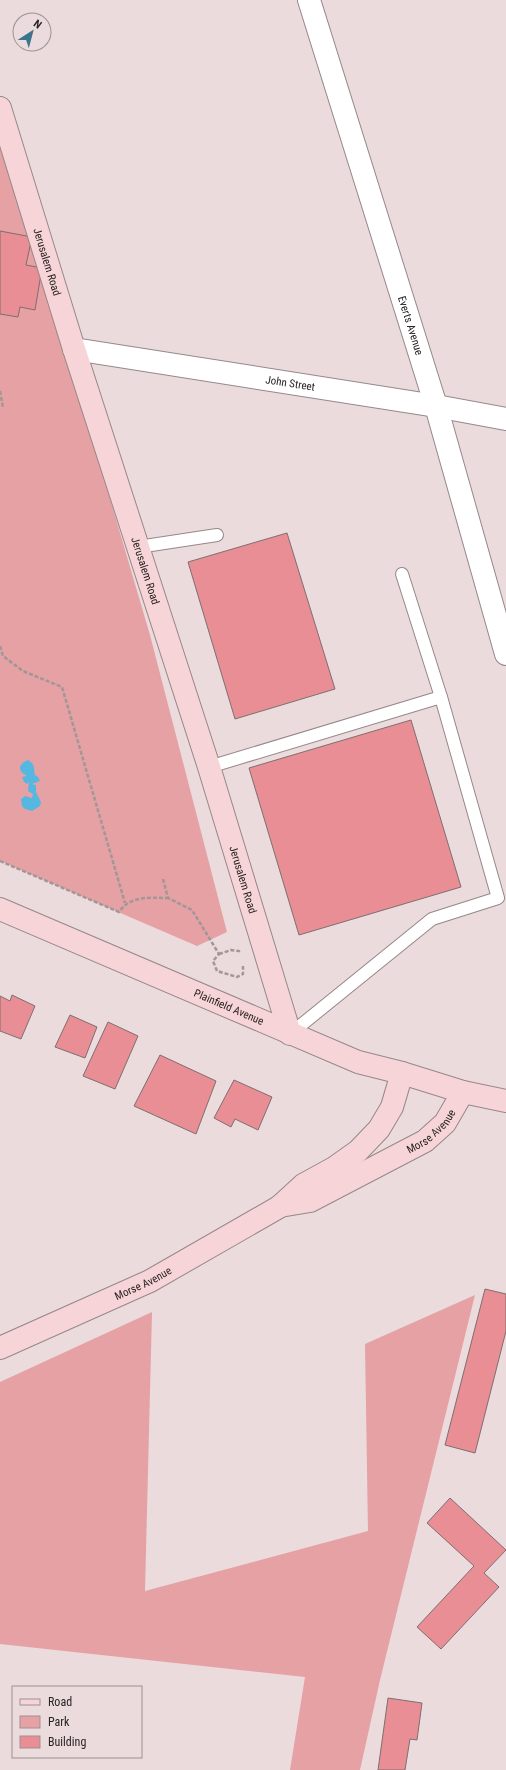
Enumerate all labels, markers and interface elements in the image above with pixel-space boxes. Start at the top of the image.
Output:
north arrow [12,12,52,52]
text: N [31,17,44,32]
street label: Jerusalem Road [31,226,64,297]
street label: Everts Avenue [395,294,426,357]
street label: John Street [265,373,316,393]
street label: Jerusalem Road [129,535,163,606]
street label: Jerusalem Road [227,844,260,915]
street label: Plainfield Avenue [192,986,266,1027]
street label: Morse Avenue [404,1107,458,1156]
street label: Morse Avenue [113,1264,174,1302]
legend [12,1686,142,1758]
text: Road [48,1695,72,1709]
text: Park [48,1715,70,1729]
text: Building [48,1735,86,1749]

